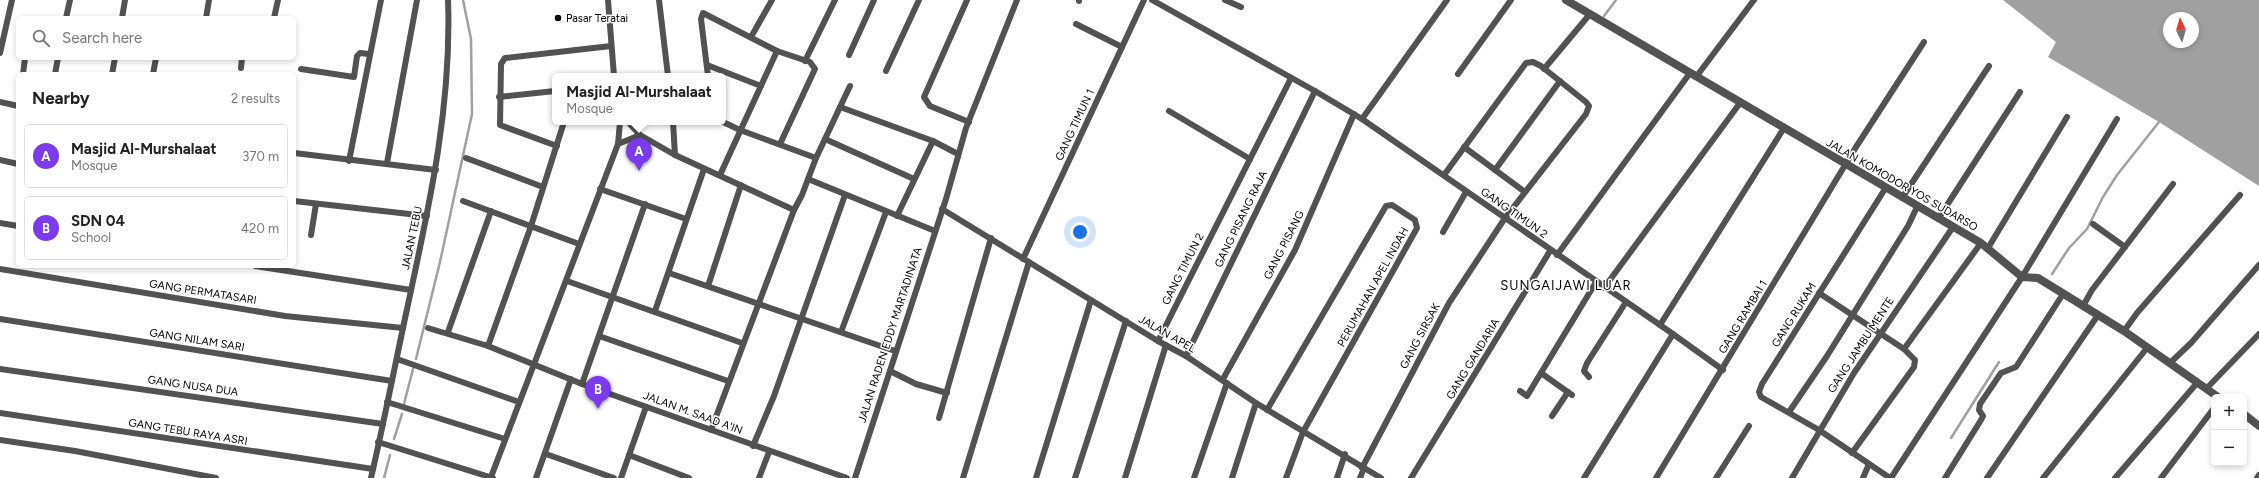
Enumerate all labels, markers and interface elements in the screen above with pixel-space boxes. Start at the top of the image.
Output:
place label: Pasar Teratai [566,12,628,25]
north arrow [2163,12,2199,48]
marker: Pasar Teratai [553,13,563,23]
search box [16,16,296,60]
icon: search [30,27,52,49]
text: Search here [62,29,142,47]
popup [552,73,726,125]
text: Masjid Al-Murshalaat [566,83,712,101]
street label: GANG TIMUN 1 [1053,87,1097,163]
text: Nearby [32,88,90,108]
text: 2 results [231,91,280,106]
text: Mosque [566,101,613,116]
street label: JALAN KOMODOR YOS SUDARSO [1824,136,1980,234]
pin: A [626,138,652,171]
text: Masjid Al-Murshalaat [71,140,216,158]
text: A [41,149,51,164]
text: 370 m [242,149,279,164]
text: Mosque [71,158,117,173]
street label: GANG PISANG RAJA [1212,168,1270,269]
street label: GANG TIMUN 2 [1478,185,1550,241]
street label: JALAN TEBU [399,205,425,271]
street label: GANG PISANG [1261,208,1307,282]
text: SDN 04 [71,212,125,230]
text: B [42,221,50,236]
text: 420 m [241,221,279,236]
your location [1070,222,1090,242]
street label: PERUMAHAN APEL INDAH [1335,225,1411,349]
text: School [71,230,111,245]
street label: GANG TIMUN 2 [1159,231,1207,307]
street label: JALAN RADEN EDDY MARTADINATA [855,245,925,424]
street label: GANG PERMATASARI [148,277,258,307]
district label: SUNGAIJAWI LUAR [1500,278,1632,293]
street label: GANG RAMBAI 1 [1716,278,1770,356]
street label: GANG RUKAM [1769,280,1819,350]
street label: GANG JAMBU MENTE [1825,295,1897,395]
street label: GANG SIRSAK [1397,301,1443,371]
street label: JALAN APEL [1136,312,1198,356]
street label: GANG GANDARIA [1444,316,1503,402]
street label: GANG NILAM SARI [149,326,245,354]
street label: GANG NUSA DUA [147,373,240,399]
pin: B [585,376,611,409]
street label: JALAN M. SAAD A'IN [641,389,745,437]
map controls [2211,394,2247,466]
button: + [2211,394,2247,430]
street label: GANG TEBU RAYA ASRI [128,416,248,448]
button: − [2211,430,2247,466]

